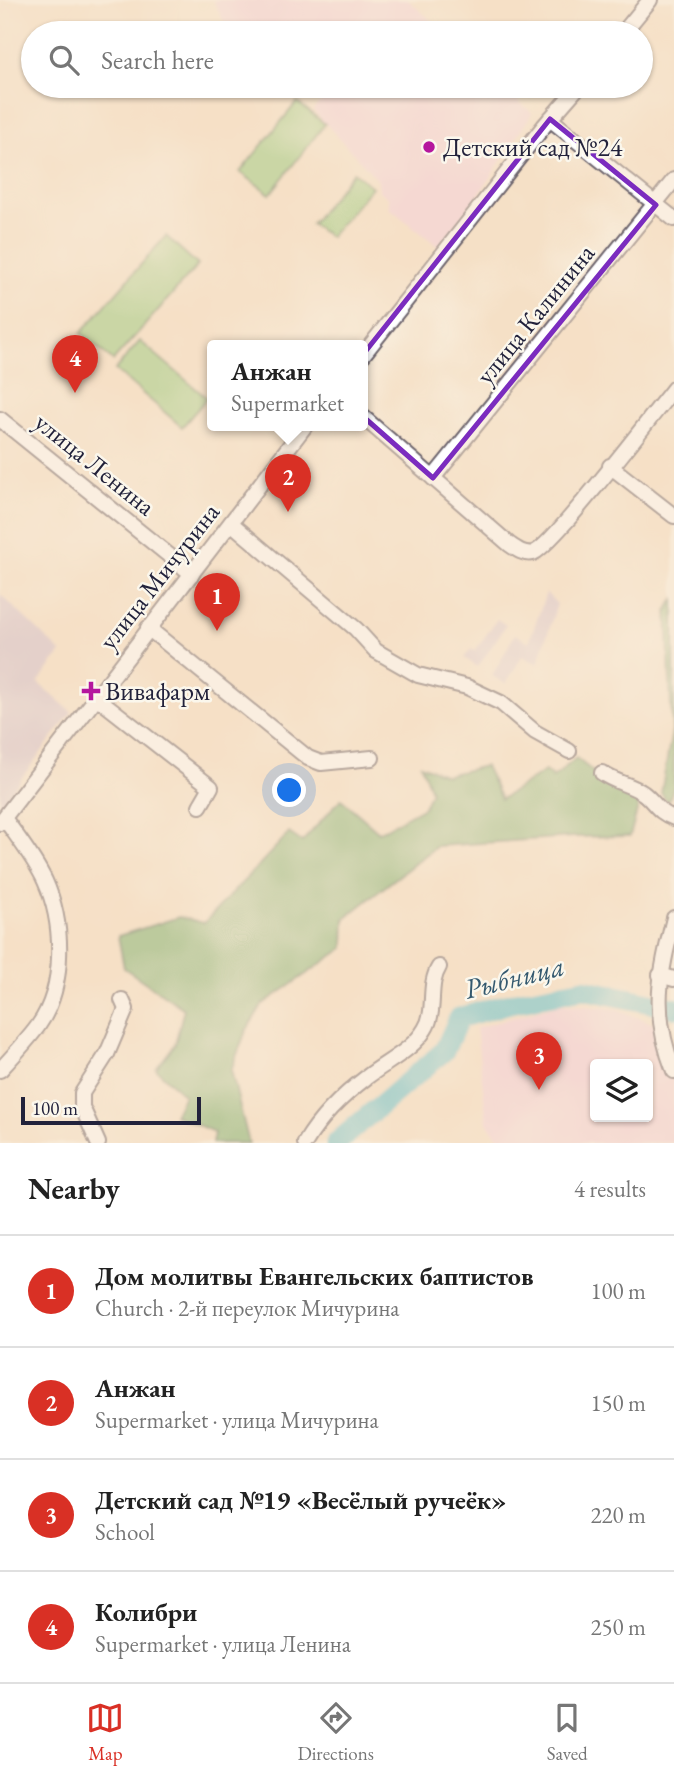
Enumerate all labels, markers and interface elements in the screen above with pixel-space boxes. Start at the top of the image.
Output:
search box [21,21,653,98]
icon: search [45,41,83,79]
text: Search here [101,43,214,77]
place label: Детский сад №24 [443,130,623,164]
marker: Детский сад №24 [421,139,437,155]
street label: улица Калинина [468,236,602,391]
pin: 4 [52,335,98,393]
popup [207,340,368,431]
text: Анжан [231,354,312,388]
text: Supermarket [231,388,344,418]
street label: улица Ленина [28,405,163,523]
pin: 2 [265,454,311,512]
street label: улица Мичурина [91,495,227,656]
pin: 1 [194,573,240,631]
place label: Вивафарм [105,674,210,708]
marker: Вивафарм [83,683,99,699]
your location [272,773,306,807]
water label: Рыбница [460,947,568,1007]
pin: 3 [516,1032,562,1090]
map controls [590,1059,653,1122]
button: layers [590,1059,653,1122]
scale bar [21,1094,201,1126]
text: 100 m [32,1096,78,1121]
text: Nearby [28,1169,120,1208]
text: 4 results [574,1174,646,1204]
text: Дом молитвы Евангельских баптистов [95,1259,533,1293]
text: 1 [45,1276,57,1306]
text: 100 m [590,1276,646,1306]
text: Church · 2-й переулок Мичурина [95,1293,400,1323]
text: Анжан [95,1371,176,1405]
text: 2 [45,1388,57,1418]
text: 150 m [590,1388,646,1418]
text: Supermarket · улица Мичурина [95,1405,379,1435]
text: Детский сад №19 «Весёлый ручеёк» [95,1483,506,1517]
text: 3 [45,1500,57,1530]
text: 220 m [590,1500,646,1530]
text: School [95,1517,155,1547]
text: Колибри [95,1595,197,1629]
text: 4 [45,1612,57,1642]
text: 250 m [590,1612,646,1642]
text: Supermarket · улица Ленина [95,1629,351,1659]
tab: Map [86,1699,124,1766]
tab: Directions [297,1699,374,1766]
tab: Saved [547,1699,588,1766]

